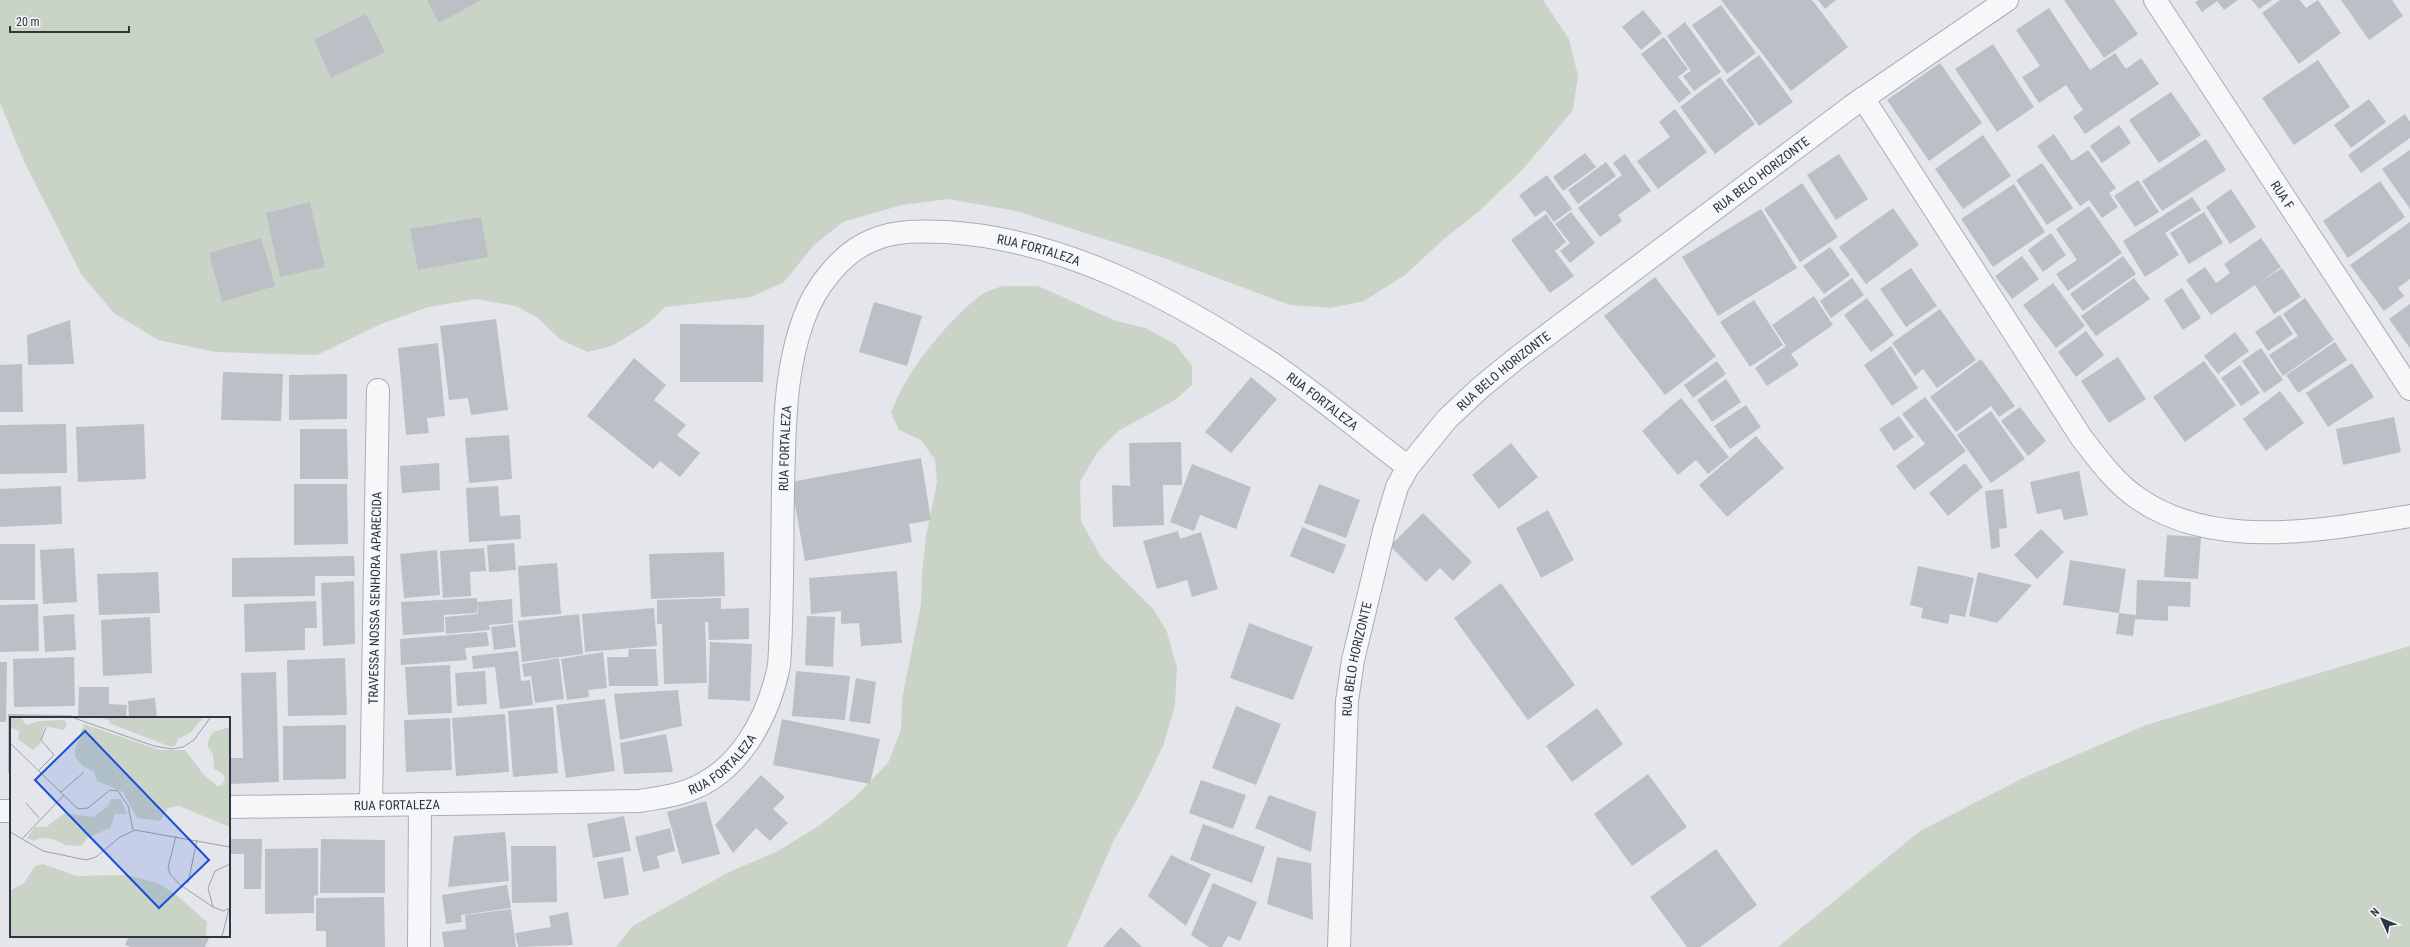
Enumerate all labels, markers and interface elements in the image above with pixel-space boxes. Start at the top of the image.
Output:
scale bar [10,8,129,34]
text: 20 m [16,15,40,29]
street label: RUA BELO HORIZONTE [1710,133,1812,215]
street label: RUA F [2268,178,2297,212]
street label: RUA FORTALEZA [996,231,1083,269]
street label: RUA BELO HORIZONTE [1454,328,1553,413]
street label: RUA FORTALEZA [1284,369,1362,433]
street label: RUA FORTALEZA [775,404,794,491]
street label: TRAVESSA NOSSA SENHORA APARECIDA [365,491,384,705]
street label: RUA BELO HORIZONTE [1339,600,1374,717]
inset map [10,717,230,937]
street label: RUA FORTALEZA [686,731,759,797]
street label: RUA FORTALEZA [354,796,441,813]
north arrow [2362,899,2402,939]
text: N [2368,905,2382,919]

